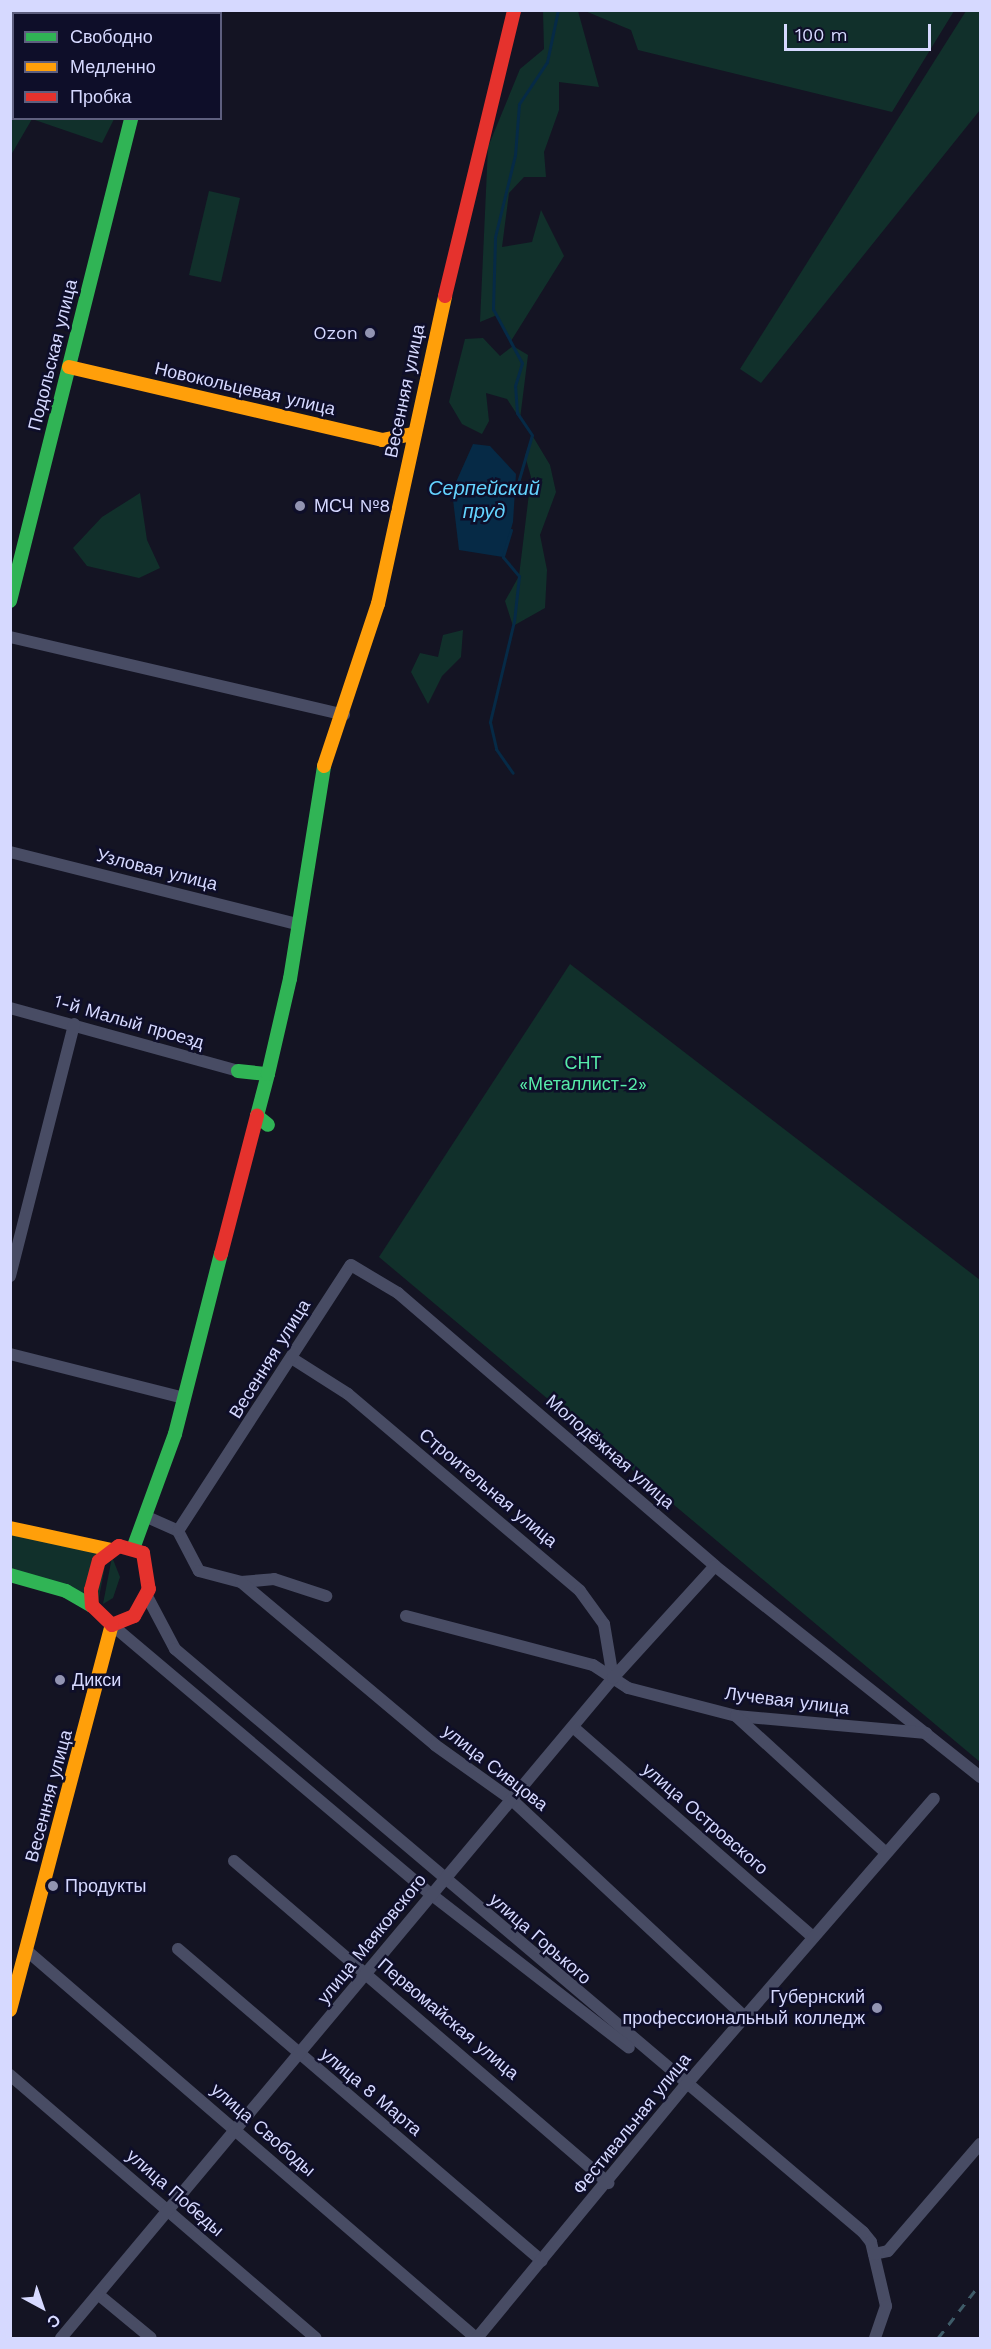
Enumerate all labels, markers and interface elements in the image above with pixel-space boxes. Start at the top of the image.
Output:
legend [12,12,222,120]
scale bar [787,12,934,50]
text: 100 m [795,24,848,45]
text: Свободно [70,26,153,47]
text: Медленно [70,56,156,77]
text: Пробка [70,86,132,107]
street label: Подольская улица [24,277,82,433]
place label: Ozon [313,322,358,344]
street label: Весенняя улица [380,322,430,460]
marker: Ozon [363,326,377,340]
street label: Новокольцевая улица [153,358,337,420]
water label: Серпейский пруд [428,477,540,524]
place label: МСЧ №8 [314,495,390,517]
marker: МСЧ №8 [291,497,309,515]
street label: Узловая улица [94,845,220,895]
street label: 1-й Малый проезд [52,990,206,1054]
park label: СНТ «Металлист-2» [519,1053,647,1096]
street label: Весенняя улица [225,1296,315,1422]
street label: Молодёжная улица [541,1390,679,1514]
street label: Строительная улица [414,1424,562,1552]
place label: Дикси [72,1669,121,1691]
marker: Дикси [53,1673,67,1687]
street label: Лучевая улица [724,1683,850,1719]
street label: улица Сивцова [438,1720,552,1816]
street label: Весенняя улица [21,1728,77,1864]
street label: улица Островского [638,1759,772,1879]
street label: улица Маяковского [313,1870,431,2008]
place label: Продукты [65,1875,146,1897]
marker: Продукты [46,1879,60,1893]
street label: улица Горького [485,1889,595,1989]
street label: Первомайская улица [373,1954,523,2084]
place label: Губернский профессиональный колледж [623,1987,865,2030]
marker: Губернский профессиональный колледж [870,2001,884,2015]
street label: улица 8 Марта [316,2043,426,2141]
street label: Фестивальная улица [568,2049,696,2199]
street label: улица Свободы [206,2079,320,2181]
street label: улица Победы [122,2145,228,2241]
north arrow [12,2277,72,2337]
text: С [43,2310,64,2332]

